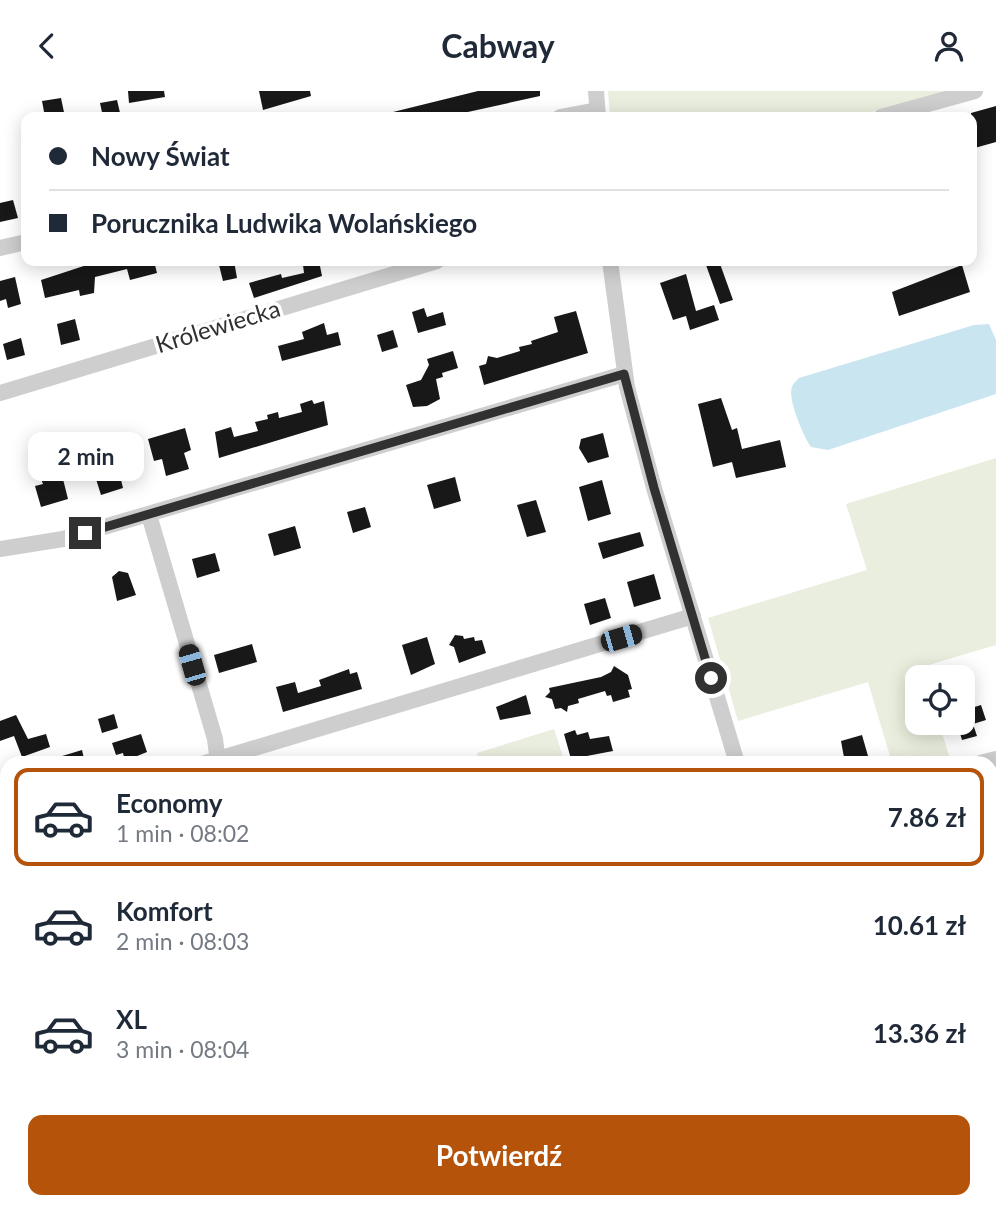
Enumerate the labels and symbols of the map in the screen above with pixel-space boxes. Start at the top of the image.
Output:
street label: Królewiecka [152,293,283,358]
callout: 2 min [27,431,143,481]
route end [69,517,101,549]
car [598,622,645,654]
car [177,642,208,688]
route start [695,662,727,694]

